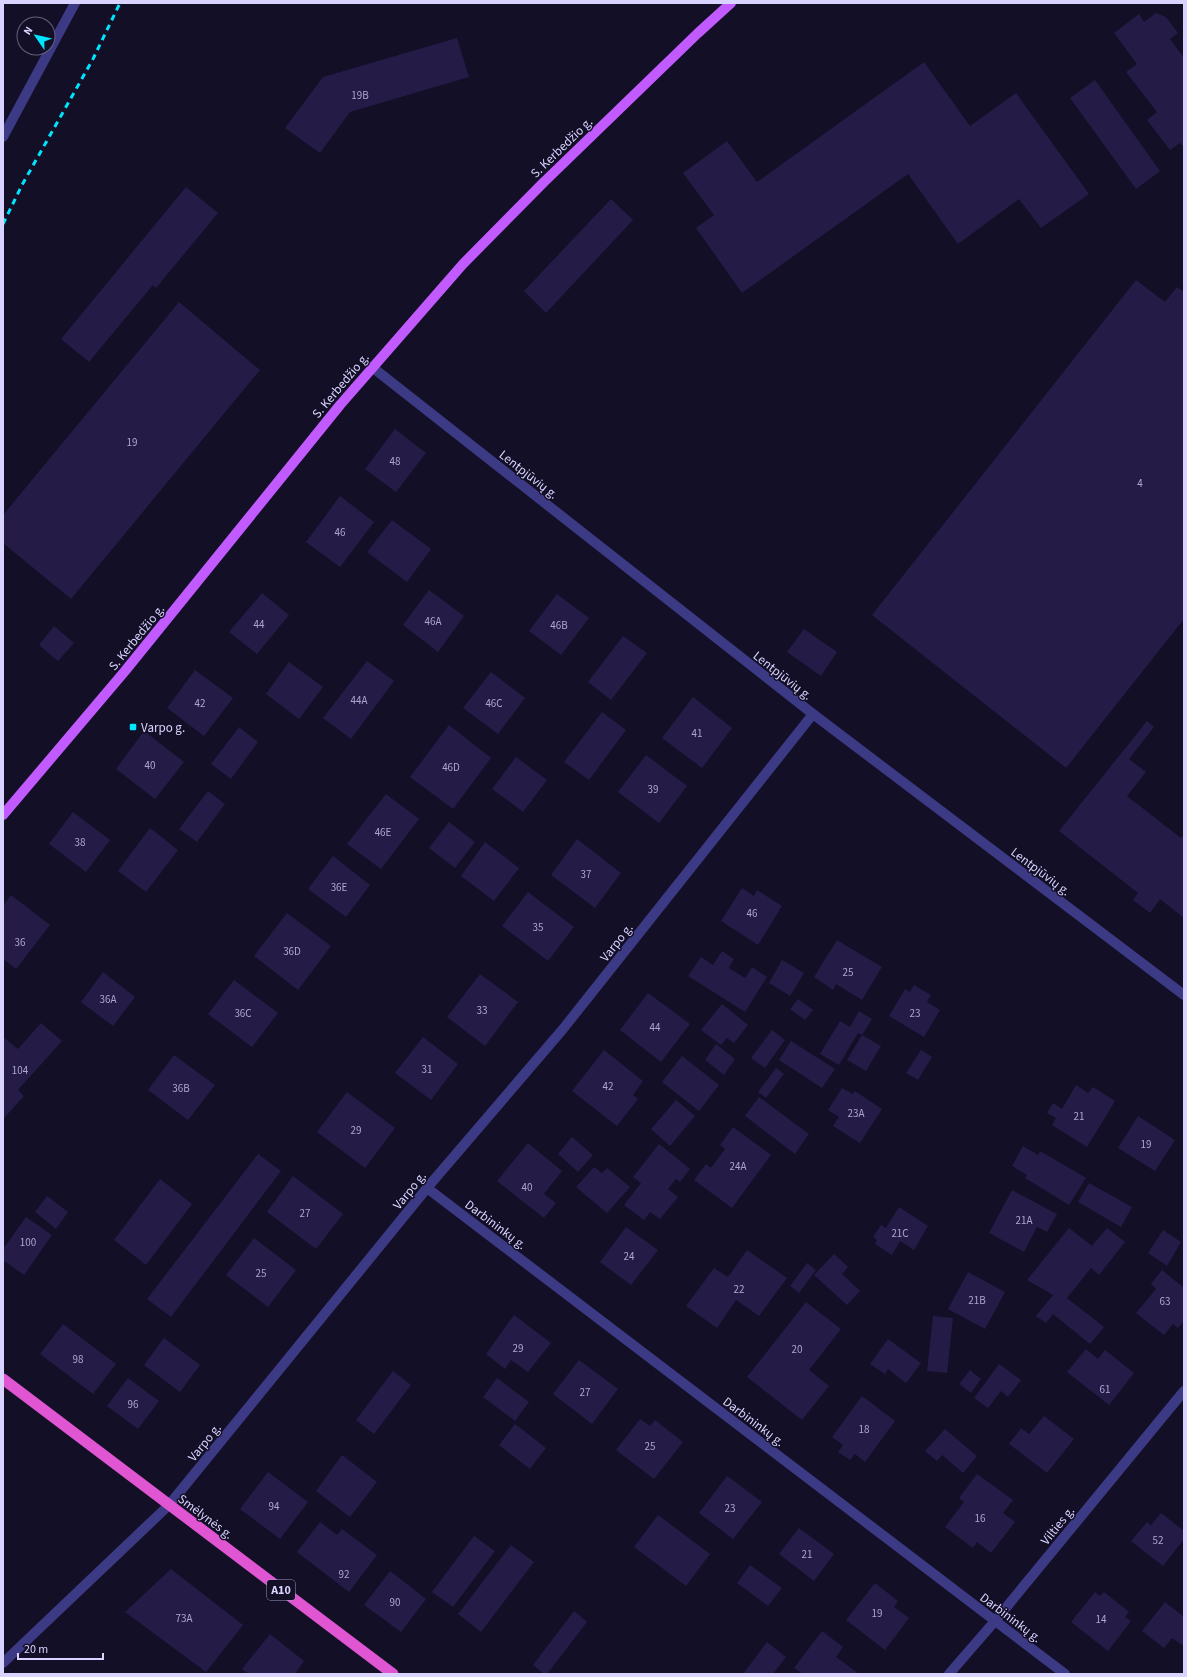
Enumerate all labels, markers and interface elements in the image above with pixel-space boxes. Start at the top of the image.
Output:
north arrow [16,16,56,56]
text: N [20,23,36,38]
house number: 19B [351,88,369,103]
street label: S. Kerbedžio g. [527,113,597,182]
street label: S. Kerbedžio g. [308,349,373,422]
house number: 19 [127,435,137,450]
street label: Lentpjūvių g. [495,446,562,504]
house number: 48 [390,454,401,469]
house number: 4 [1137,476,1143,491]
house number: 46 [335,525,346,540]
street label: S. Kerbedžio g. [105,601,169,674]
house number: 46A [425,614,441,629]
house number: 44 [254,617,265,632]
house number: 46B [550,618,568,633]
street label: Lentpjūvių g. [749,647,816,705]
house number: 44A [351,693,367,708]
house number: 42 [195,696,205,711]
house number: 46C [485,696,503,711]
place label: Varpo g. [141,719,185,737]
marker: Varpo g. [128,722,138,732]
house number: 41 [692,726,702,741]
house number: 40 [145,758,155,773]
house number: 46D [442,760,460,775]
house number: 39 [648,782,658,797]
house number: 46E [375,825,392,840]
house number: 38 [75,835,86,850]
street label: Lentpjūvių g. [1007,843,1074,900]
house number: 37 [581,867,591,882]
house number: 36E [331,880,348,895]
house number: 46 [747,906,758,921]
house number: 35 [533,920,543,935]
street label: Varpo g. [596,920,637,966]
house number: 36 [15,935,26,950]
house number: 36D [283,944,301,959]
house number: 25 [843,965,853,980]
house number: 36A [100,992,116,1007]
house number: 33 [477,1003,487,1018]
house number: 36C [234,1006,252,1021]
house number: 23 [910,1006,920,1021]
house number: 44 [650,1020,661,1035]
house number: 31 [422,1062,432,1077]
house number: 104 [12,1063,29,1078]
house number: 42 [603,1079,613,1094]
house number: 36B [172,1081,190,1096]
house number: 23A [848,1106,864,1121]
house number: 21 [1074,1109,1084,1124]
house number: 29 [351,1123,361,1138]
house number: 19 [1141,1137,1151,1152]
house number: 24A [730,1159,746,1174]
street label: Varpo g. [389,1168,431,1213]
house number: 40 [522,1180,532,1195]
street label: Darbininkų g. [461,1196,530,1254]
house number: 27 [300,1206,310,1221]
house number: 21A [1016,1213,1032,1228]
house number: 21C [891,1226,909,1241]
house number: 100 [20,1235,36,1250]
house number: 24 [624,1249,635,1264]
house number: 25 [256,1266,266,1281]
house number: 22 [734,1282,744,1297]
house number: 21B [968,1293,986,1308]
house number: 63 [1160,1294,1170,1309]
house number: 29 [513,1341,523,1356]
house number: 20 [792,1342,802,1357]
house number: 98 [73,1352,84,1367]
house number: 61 [1100,1382,1110,1397]
house number: 27 [580,1385,590,1400]
street label: Darbininkų g. [719,1393,788,1451]
house number: 96 [128,1397,139,1412]
street label: Varpo g. [184,1420,226,1465]
house number: 18 [859,1422,870,1437]
house number: 25 [645,1439,655,1454]
street label: Smėlynės g. [174,1490,237,1544]
house number: 94 [269,1499,280,1514]
house number: 23 [725,1501,735,1516]
street label: Vilties g. [1037,1502,1079,1549]
house number: 16 [975,1511,986,1526]
house number: 52 [1153,1533,1163,1548]
house number: 21 [802,1547,812,1562]
house number: 92 [339,1567,349,1582]
road number: A10 [267,1580,295,1600]
street label: Darbininkų g. [976,1589,1045,1647]
house number: 90 [390,1595,400,1610]
house number: 19 [872,1606,882,1621]
house number: 73A [176,1611,192,1626]
house number: 14 [1096,1612,1107,1627]
scale bar [18,1635,103,1661]
text: 20 m [24,1641,48,1658]

